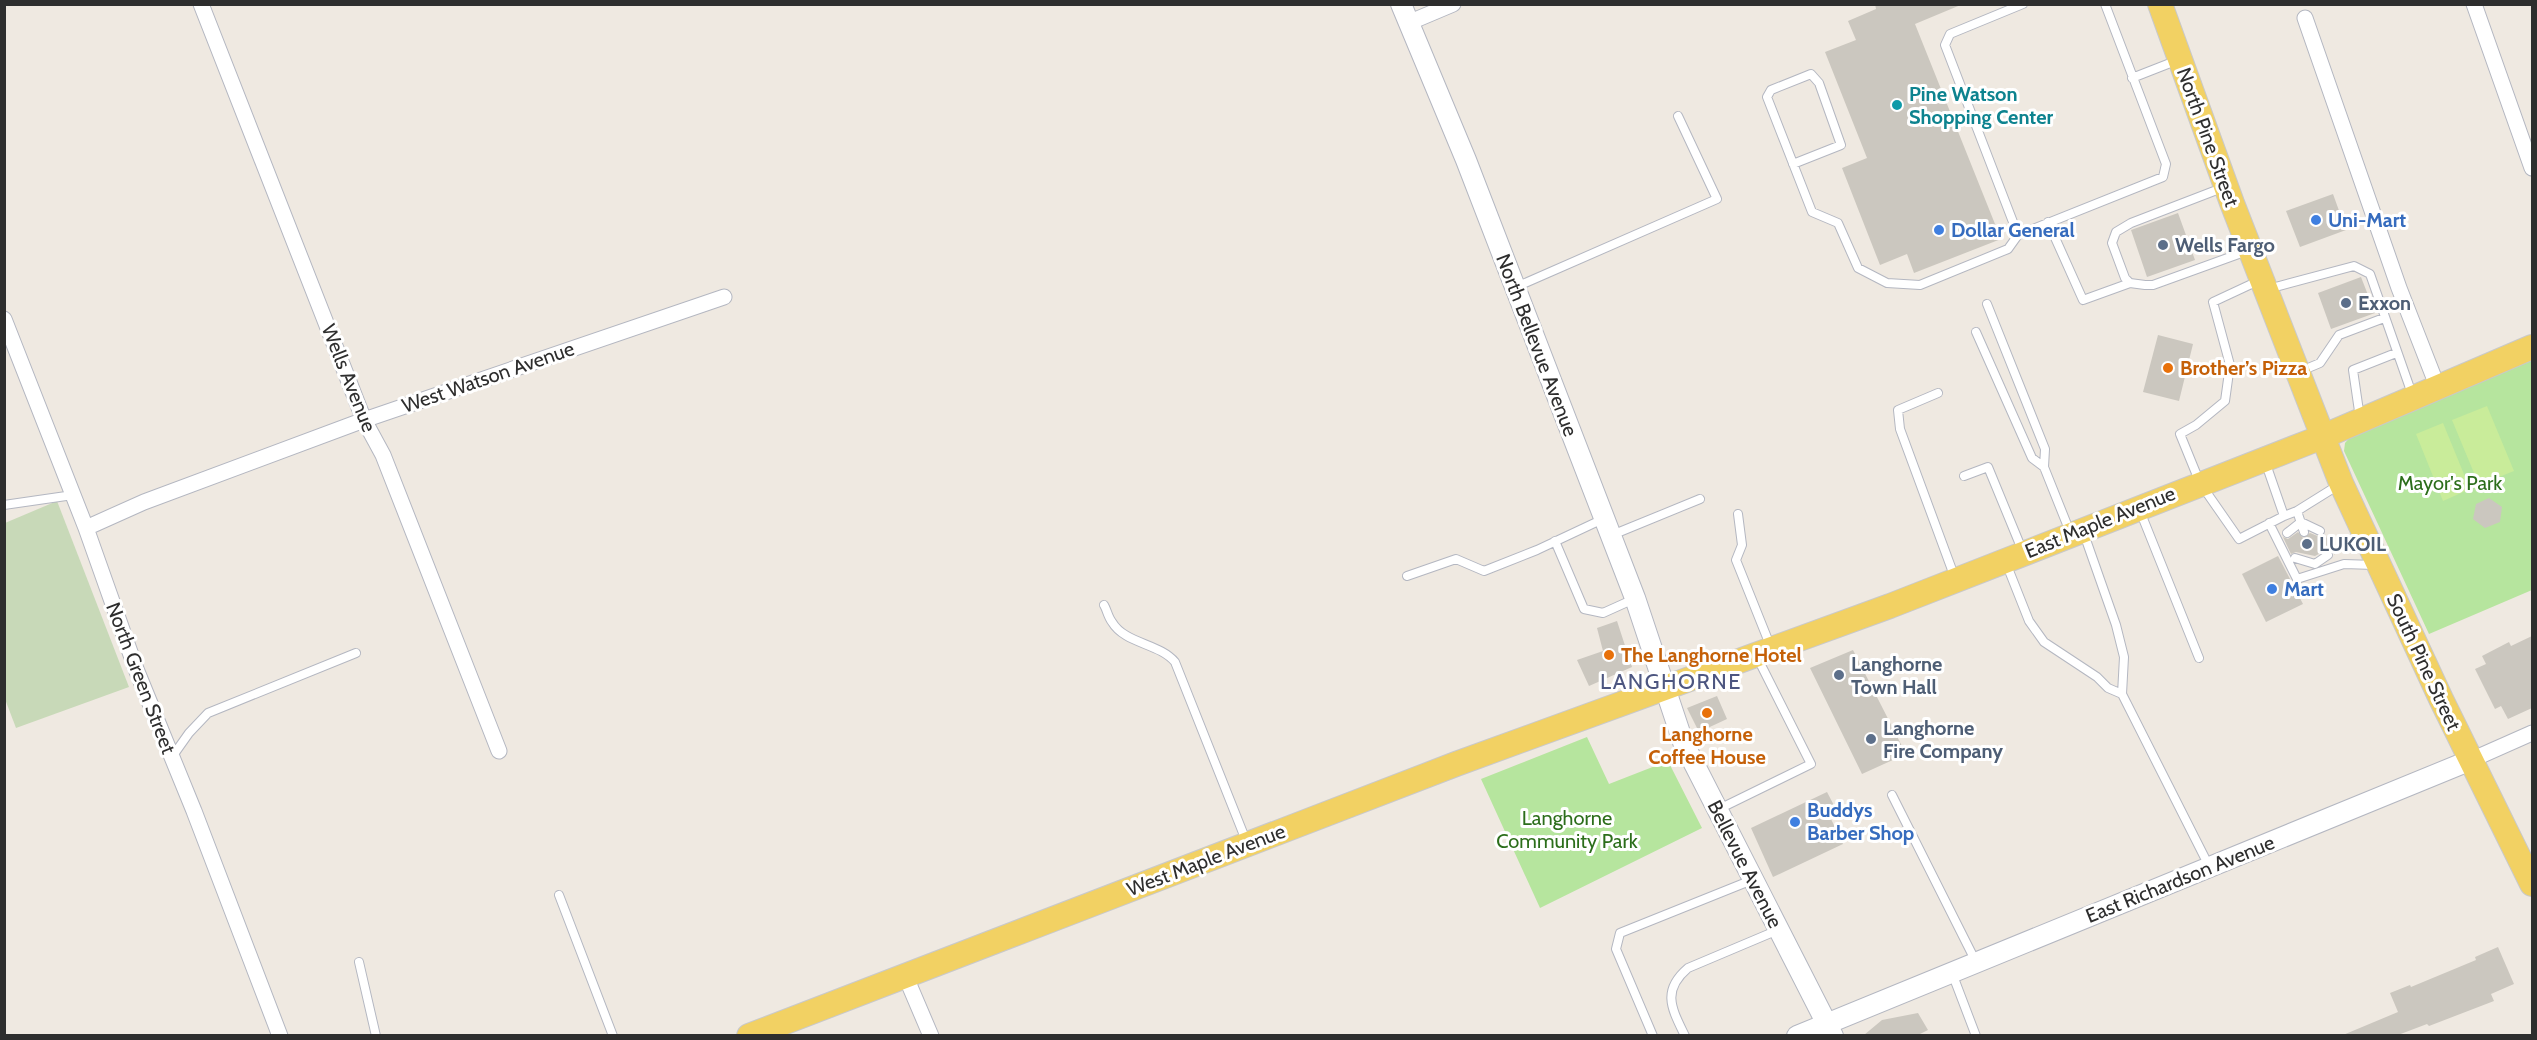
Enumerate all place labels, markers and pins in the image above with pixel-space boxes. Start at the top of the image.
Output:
place label: Pine Watson Shopping Center [1909,82,2054,129]
marker: Pine Watson Shopping Center [1890,98,1904,112]
place label: Uni-Mart [2328,208,2406,232]
marker: Uni-Mart [2309,213,2323,227]
place label: Dollar General [1951,218,2075,242]
marker: Dollar General [1932,223,1946,237]
place label: Wells Fargo [2175,233,2275,257]
marker: Wells Fargo [2156,238,2170,252]
place label: Exxon [2358,291,2411,315]
marker: Exxon [2339,296,2353,310]
place label: Brother’s Pizza [2180,356,2307,380]
marker: Brother’s Pizza [2161,361,2175,375]
place label: LUKOIL [2319,532,2386,556]
marker: LUKOIL [2300,537,2314,551]
place label: Mart [2284,577,2324,601]
marker: Mart [2265,582,2279,596]
place label: The Langhorne Hotel [1621,643,1802,667]
marker: The Langhorne Hotel [1602,648,1616,662]
place label: Langhorne Town Hall [1851,652,1942,699]
marker: Langhorne Town Hall [1832,668,1846,682]
marker: Langhorne Coffee House [1700,706,1714,720]
place label: Langhorne Fire Company [1883,716,2003,763]
place label: Langhorne Coffee House [1648,722,1766,769]
marker: Langhorne Fire Company [1864,732,1878,746]
place label: Buddys Barber Shop [1807,798,1914,845]
marker: Buddys Barber Shop [1788,815,1802,829]

